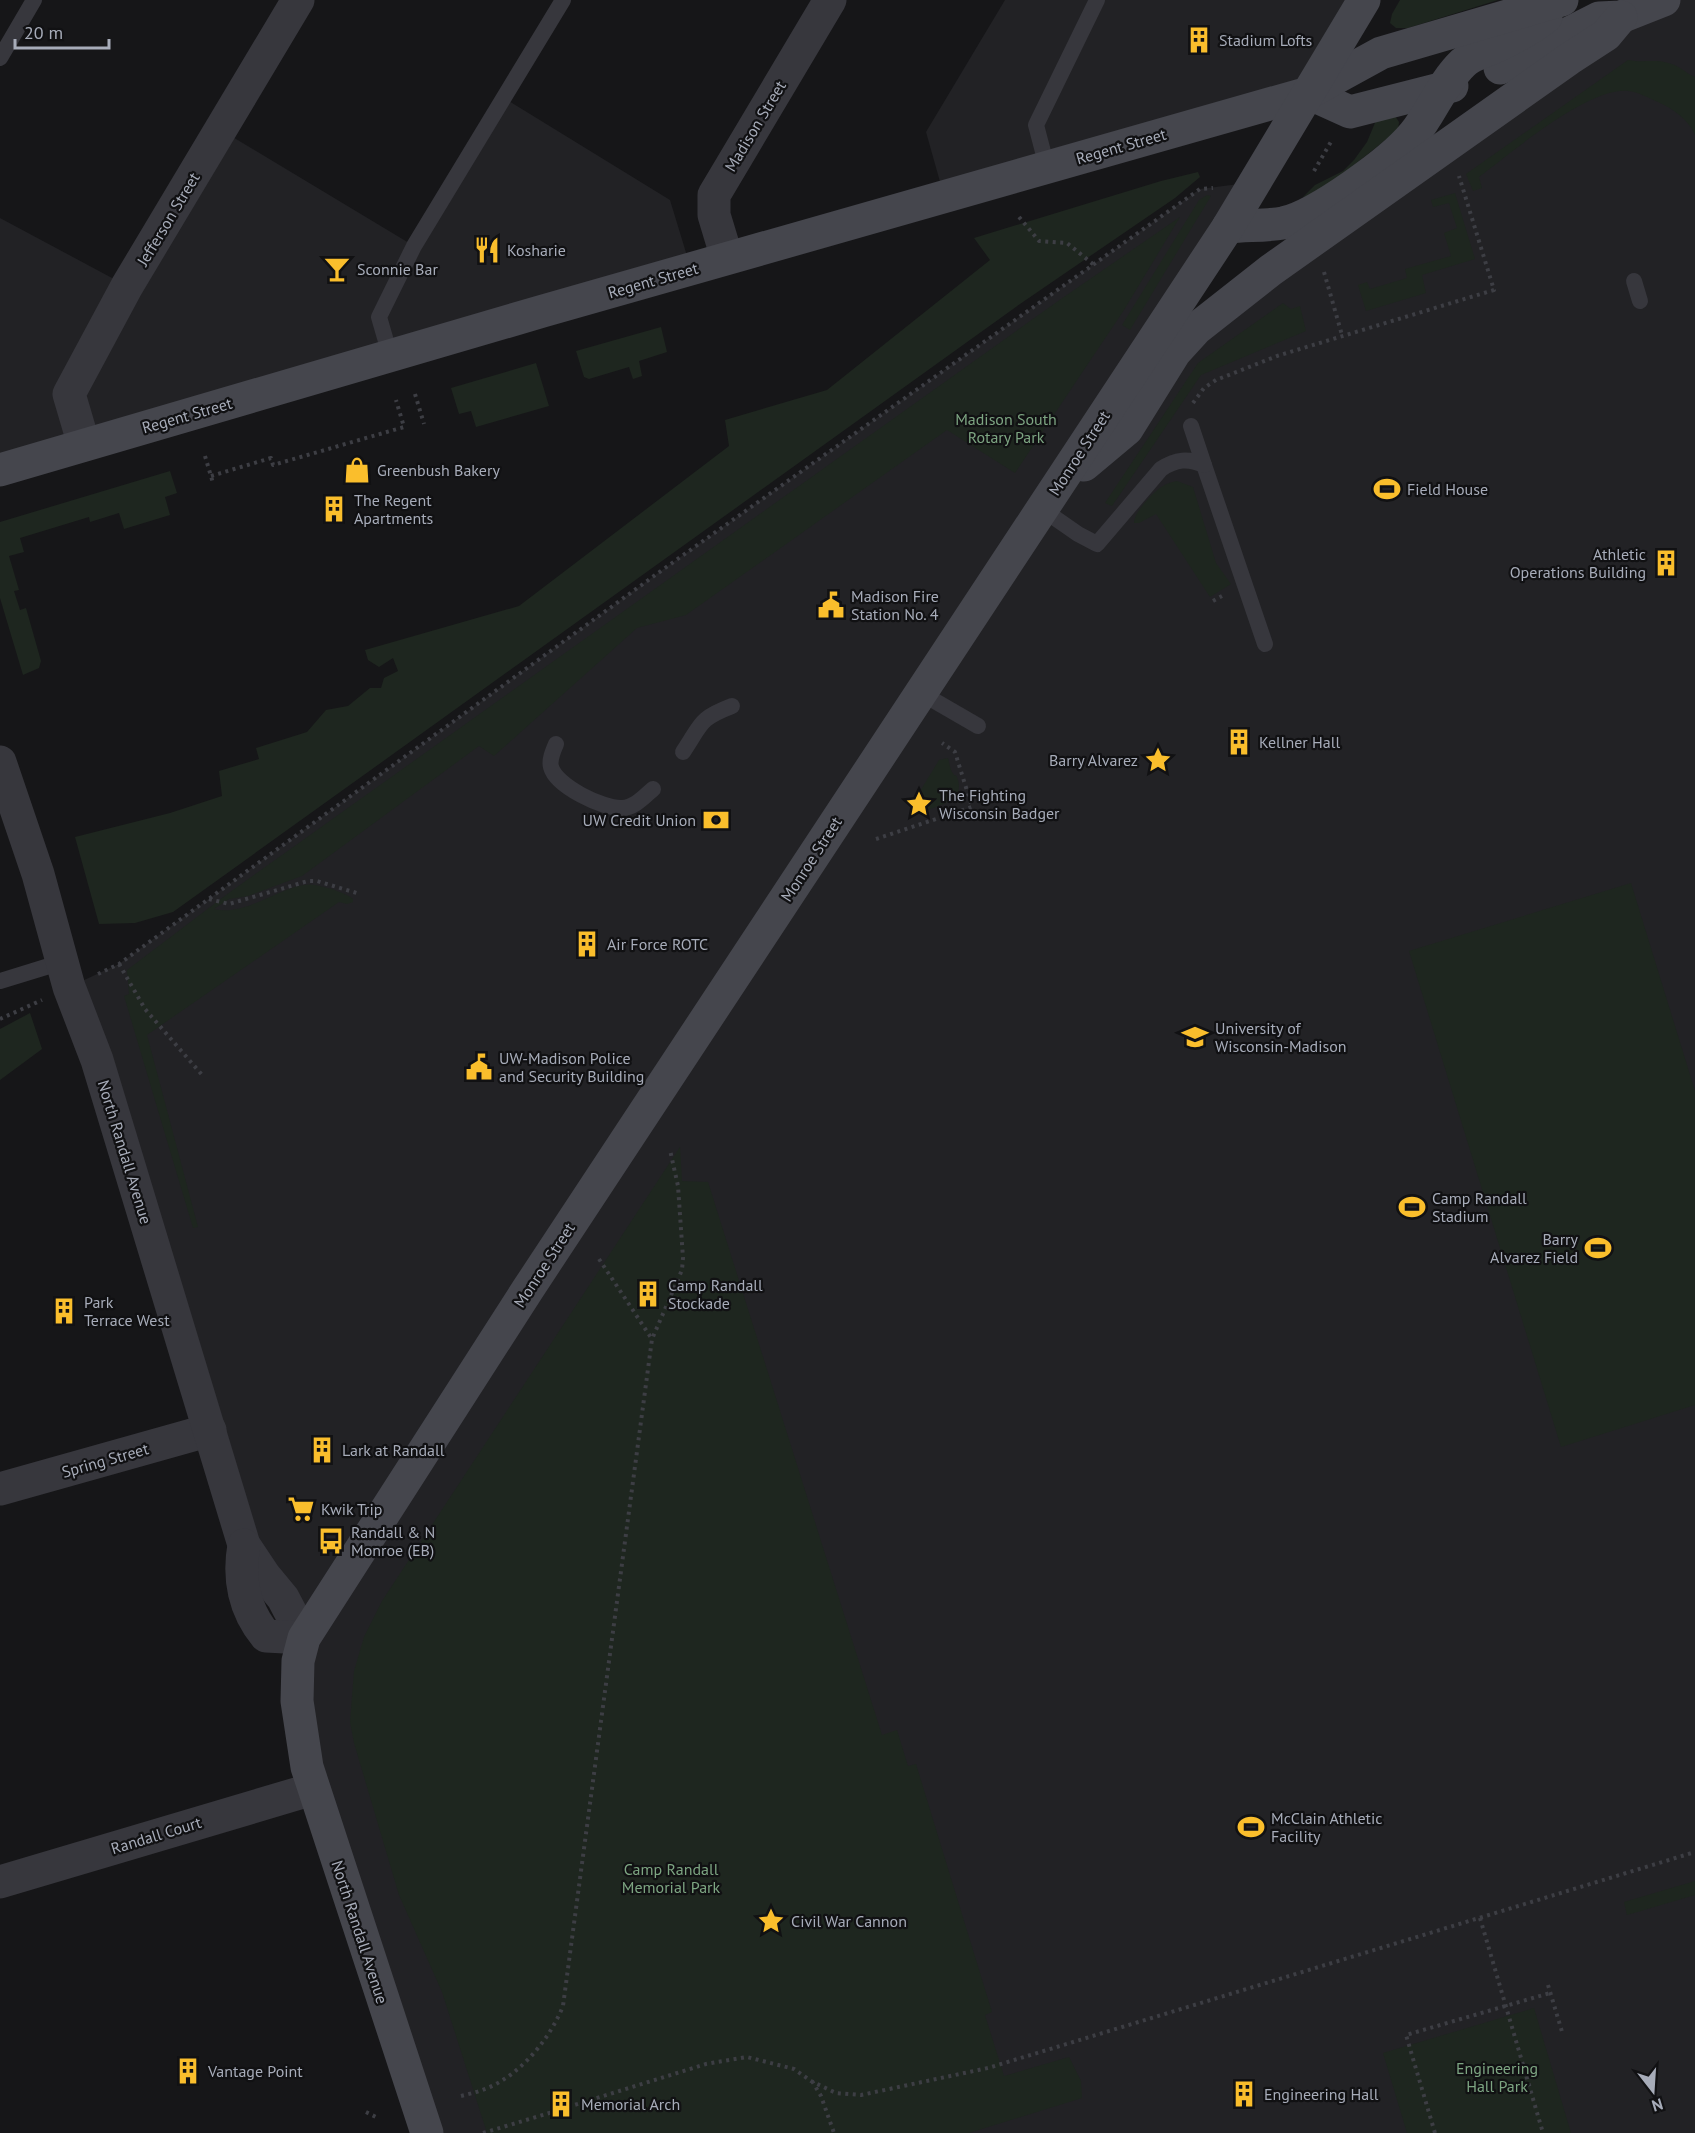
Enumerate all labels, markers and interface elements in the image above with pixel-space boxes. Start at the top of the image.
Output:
scale bar [15,12,110,50]
text: 20 m [24,21,63,44]
building icon: Stadium Lofts [1184,25,1214,55]
place label: Stadium Lofts [1219,30,1313,50]
street label: Madison Street [720,76,790,175]
street label: Regent Street [1074,123,1169,168]
street label: Jefferson Street [132,168,204,270]
restaurant icon: Kosharie [472,235,502,265]
place label: Kosharie [507,240,566,260]
bar icon: Sconnie Bar [322,254,352,284]
street label: Regent Street [606,257,701,302]
place label: Sconnie Bar [357,259,438,279]
street label: Regent Street [140,392,235,437]
street label: Monroe Street [1044,406,1114,499]
park label: Madison South Rotary Park [955,409,1057,447]
shop icon: Greenbush Bakery [342,455,372,485]
place label: Greenbush Bakery [377,460,500,480]
sports icon: Field House [1372,474,1402,504]
place label: Field House [1407,479,1488,499]
place label: The Regent Apartments [354,490,434,528]
building icon: The Regent Apartments [319,494,349,524]
place label: Athletic Operations Building [1510,544,1646,582]
building icon: Athletic Operations Building [1651,548,1681,578]
place label: Madison Fire Station No. 4 [851,586,939,624]
public building icon: Madison Fire Station No. 4 [816,590,846,620]
building icon: Kellner Hall [1224,727,1254,757]
place label: Kellner Hall [1259,732,1340,752]
place icon: Barry Alvarez [1143,745,1173,775]
place label: Barry Alvarez [1049,750,1138,770]
place label: The Fighting Wisconsin Badger [939,785,1060,823]
place icon: The Fighting Wisconsin Badger [904,789,934,819]
bank icon: UW Credit Union [701,805,731,835]
place label: UW Credit Union [583,810,696,830]
street label: Monroe Street [776,812,846,905]
building icon: Air Force ROTC [572,929,602,959]
place label: Air Force ROTC [607,934,708,954]
place label: University of Wisconsin-Madison [1215,1018,1347,1056]
school or university icon: University of Wisconsin-Madison [1180,1022,1210,1052]
place label: UW-Madison Police and Security Building [499,1048,644,1086]
public building icon: UW-Madison Police and Security Building [464,1052,494,1082]
street label: North Randall Avenue [94,1078,156,1226]
place label: Camp Randall Stadium [1432,1188,1527,1226]
sports icon: Camp Randall Stadium [1397,1192,1427,1222]
street label: Monroe Street [509,1218,579,1311]
place label: Barry Alvarez Field [1490,1229,1579,1267]
sports icon: Barry Alvarez Field [1583,1233,1613,1263]
place label: Camp Randall Stockade [668,1275,763,1313]
building icon: Camp Randall Stockade [633,1279,663,1309]
place label: Park Terrace West [84,1292,170,1330]
building icon: Park Terrace West [49,1296,79,1326]
building icon: Lark at Randall [307,1435,337,1465]
street label: Spring Street [59,1438,151,1482]
place label: Lark at Randall [342,1440,445,1460]
supermarket icon: Kwik Trip [286,1494,316,1524]
place label: Kwik Trip [321,1499,383,1519]
place label: Randall & N Monroe (EB) [351,1522,435,1560]
bus stop icon: Randall & N Monroe (EB) [316,1526,346,1556]
place label: McClain Athletic Facility [1271,1808,1382,1846]
street label: Randall Court [108,1812,204,1858]
sports icon: McClain Athletic Facility [1236,1812,1266,1842]
street label: North Randall Avenue [327,1858,393,2006]
park label: Camp Randall Memorial Park [622,1859,721,1897]
place icon: Civil War Cannon [756,1906,786,1936]
place label: Civil War Cannon [791,1911,907,1931]
building icon: Vantage Point [173,2056,203,2086]
park label: Engineering Hall Park [1456,2058,1538,2096]
place label: Vantage Point [207,2061,303,2081]
north arrow [1623,2061,1683,2121]
building icon: Engineering Hall [1229,2079,1259,2109]
place label: Engineering Hall [1264,2084,1379,2104]
building icon: Memorial Arch [546,2089,576,2119]
place label: Memorial Arch [581,2094,680,2114]
text: N [1649,2094,1665,2116]

